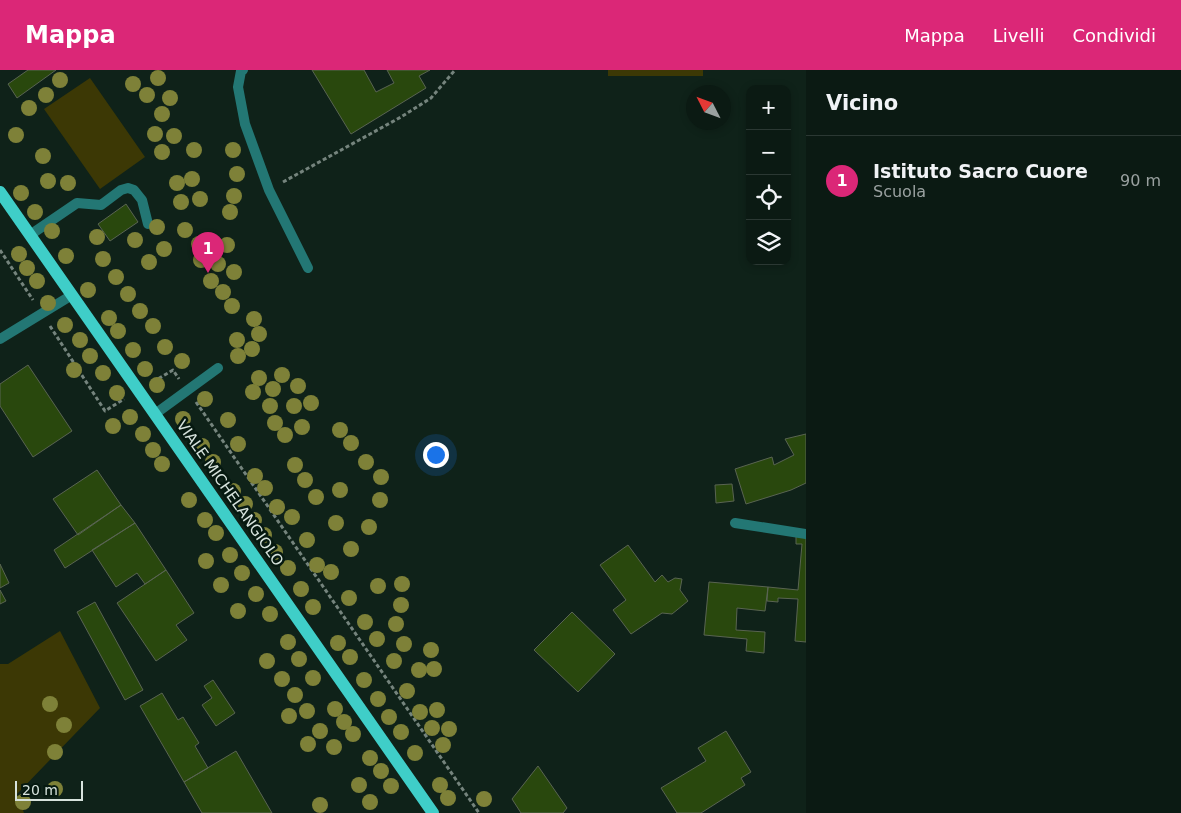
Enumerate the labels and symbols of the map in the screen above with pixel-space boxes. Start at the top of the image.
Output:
north arrow [686,85,731,130]
pin: 1 [192,232,224,273]
street label: VIALE MICHELANGIOLO [173,417,287,569]
your location [423,442,449,468]
scale bar [15,778,82,801]

